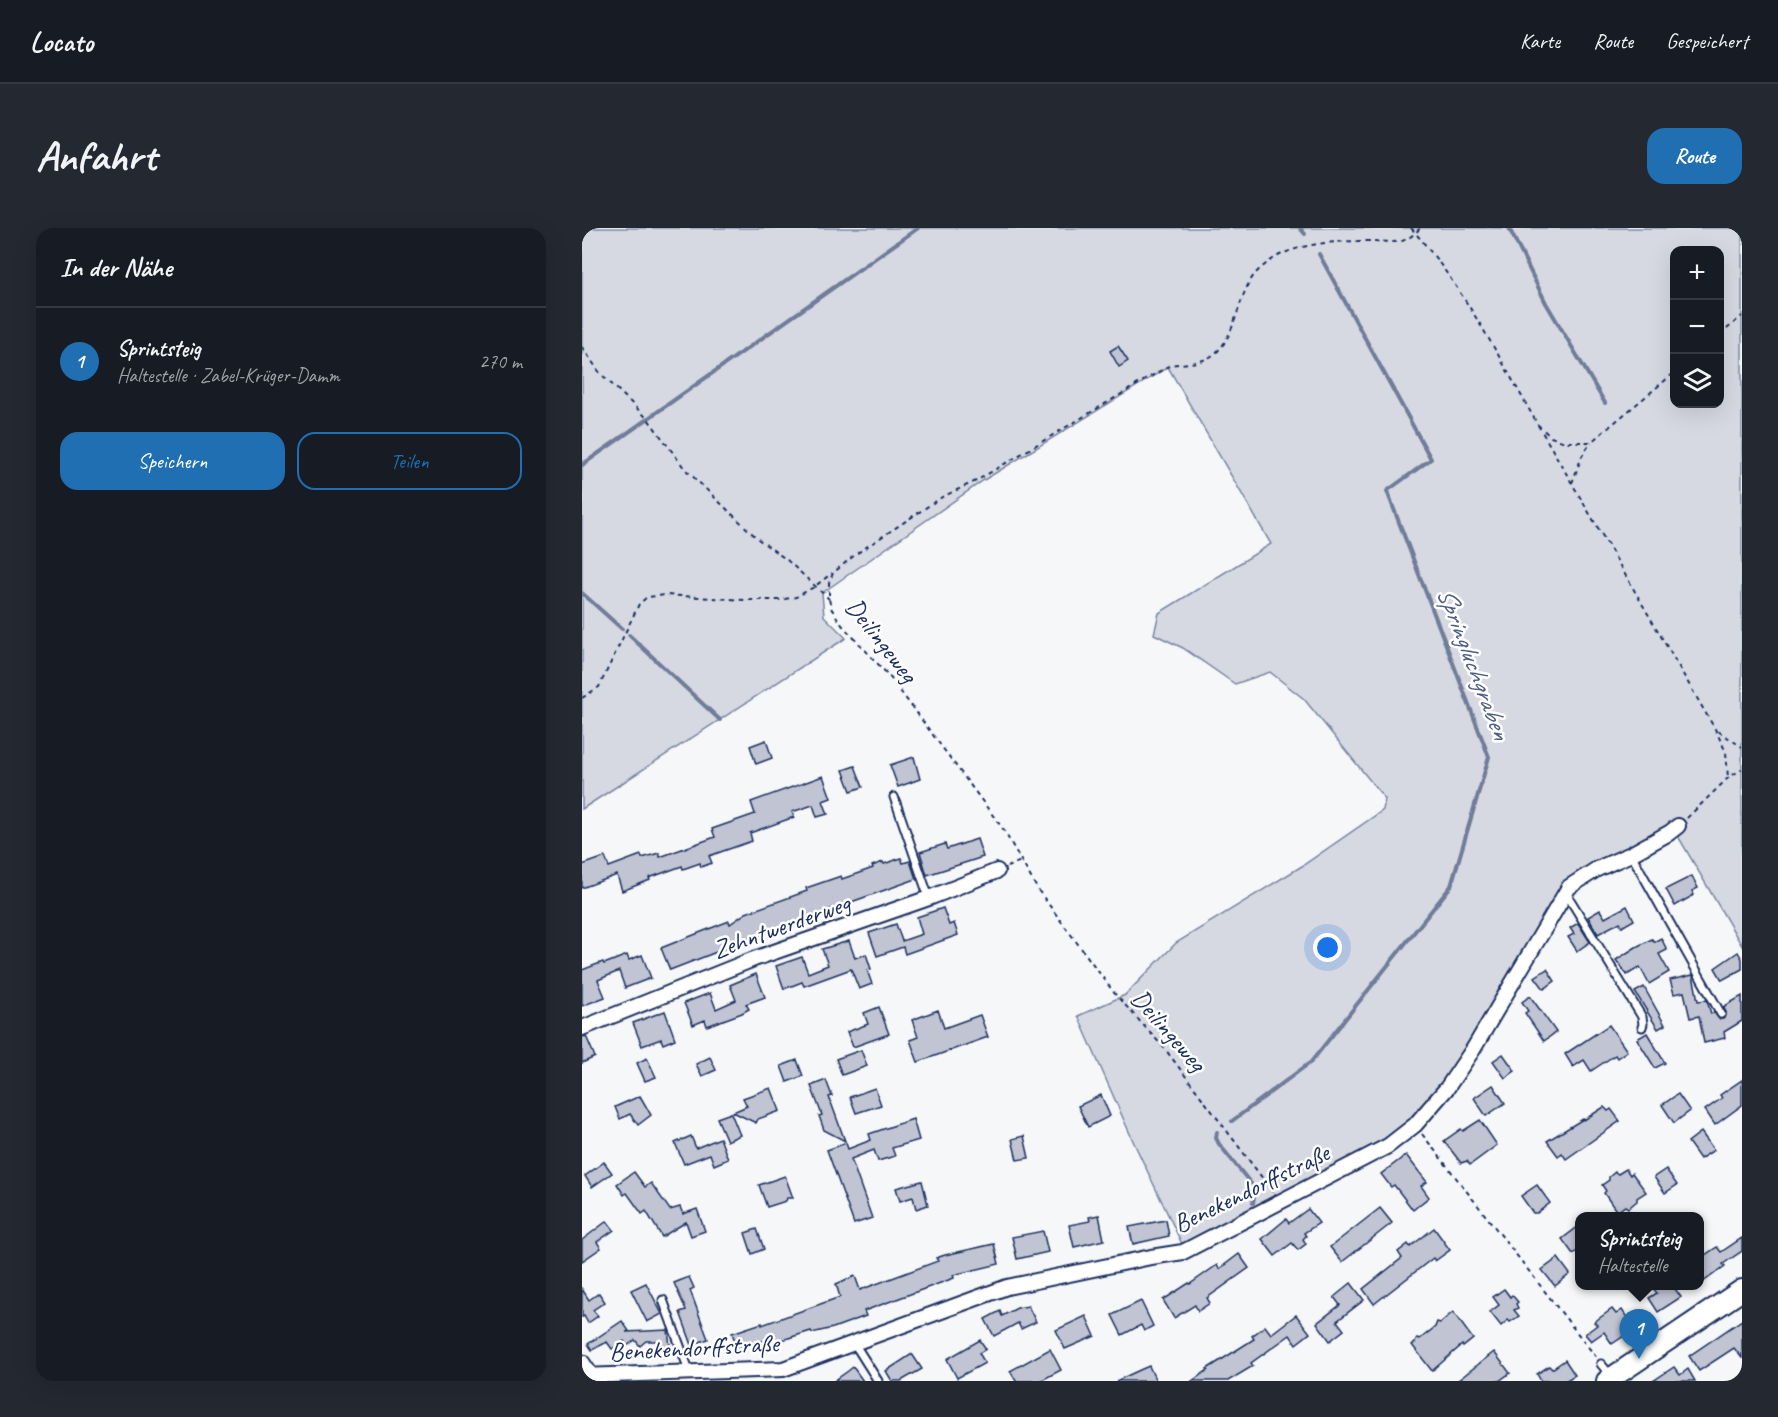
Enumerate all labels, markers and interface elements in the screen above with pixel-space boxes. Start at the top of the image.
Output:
text: Locato [30,24,93,59]
text: Karte [1520,28,1560,54]
text: Route [1593,28,1633,54]
text: Gespeichert [1666,28,1748,54]
button: Route [1647,128,1742,184]
text: Anfahrt [36,130,156,183]
map controls [1670,246,1724,408]
button: + [1670,246,1724,300]
text: In der Nähe [60,251,172,284]
button: − [1670,300,1724,354]
text: Sprintsteig [117,335,200,363]
text: 1 [75,349,84,374]
text: 270 m [479,349,522,374]
button: layers [1670,354,1724,408]
text: Haltestelle · Zabel-Krüger-Damm [117,363,340,388]
button: Speichern [60,432,285,490]
button: Teilen [297,432,522,490]
water label: Springluchgraben [1429,582,1520,746]
street label: Deilingeweg [838,591,926,691]
street label: Zehntwerderweg [708,886,856,967]
your location [1313,933,1342,962]
street label: Deilingeweg [1124,982,1215,1080]
street label: Benekendorffstraße [1168,1135,1337,1240]
popup [1575,1212,1704,1290]
text: Sprintsteig [1598,1225,1681,1253]
text: Haltestelle [1598,1253,1667,1278]
pin: 1 [1620,1310,1658,1359]
street label: Benekendorffstraße [608,1326,782,1368]

